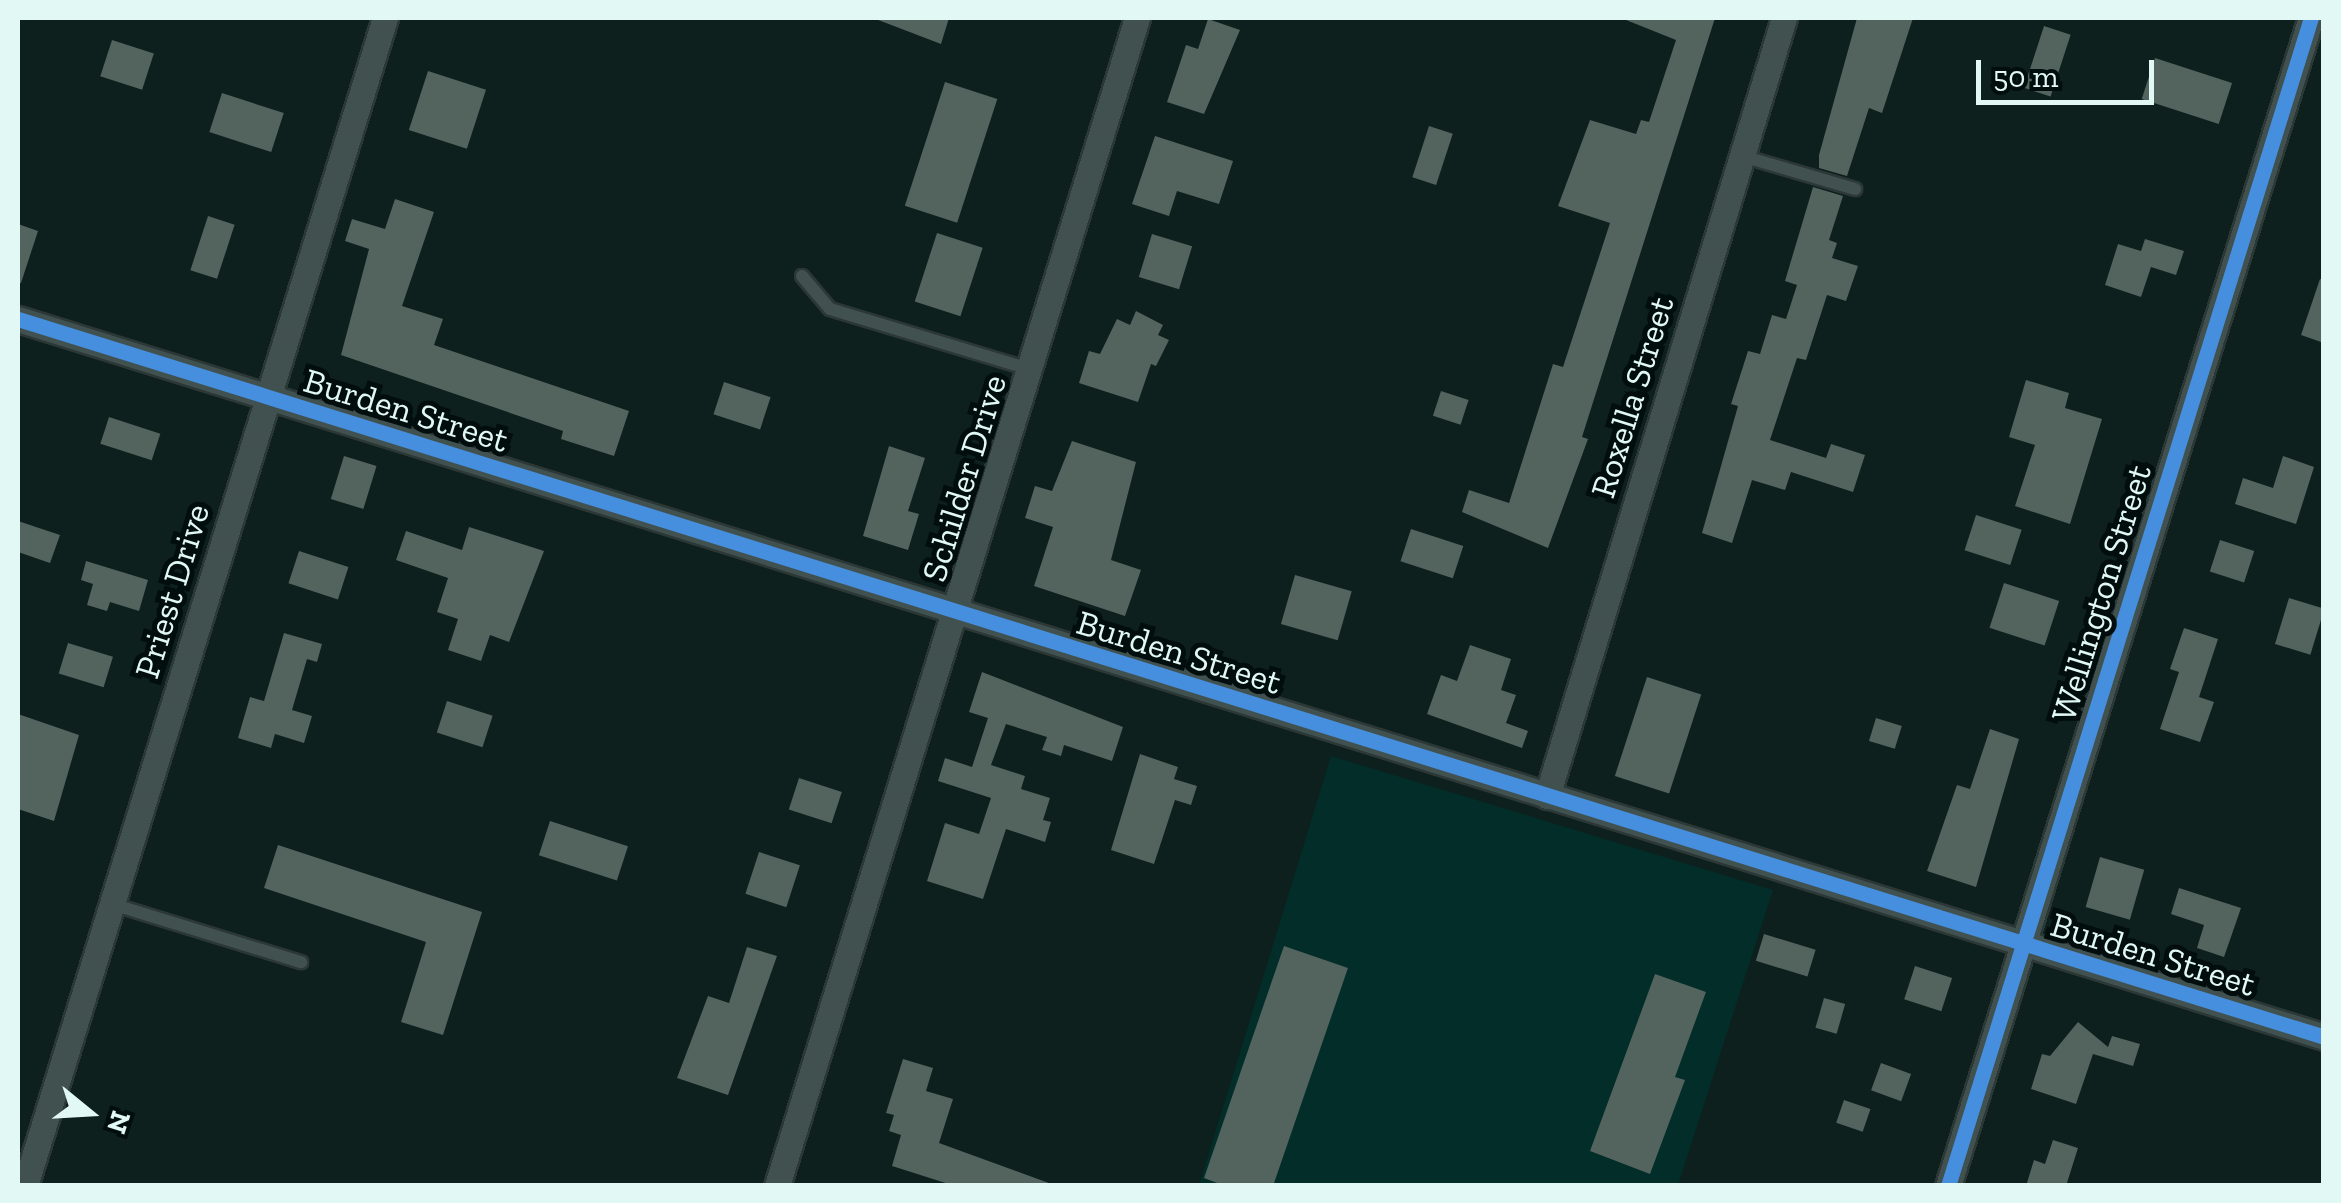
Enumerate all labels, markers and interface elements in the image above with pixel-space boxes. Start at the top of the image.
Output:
scale bar [1981,40,2158,102]
text: 50 m [1993,59,2058,95]
street label: Roxella Street [1582,291,1682,503]
street label: Burden Street [299,359,513,461]
street label: Schilder Drive [913,369,1015,587]
street label: Wellington Street [2042,460,2160,726]
street label: Priest Drive [126,499,218,683]
street label: Burden Street [1072,601,1286,703]
street label: Burden Street [2046,903,2260,1005]
north arrow [40,1063,140,1163]
text: N [100,1107,138,1138]

